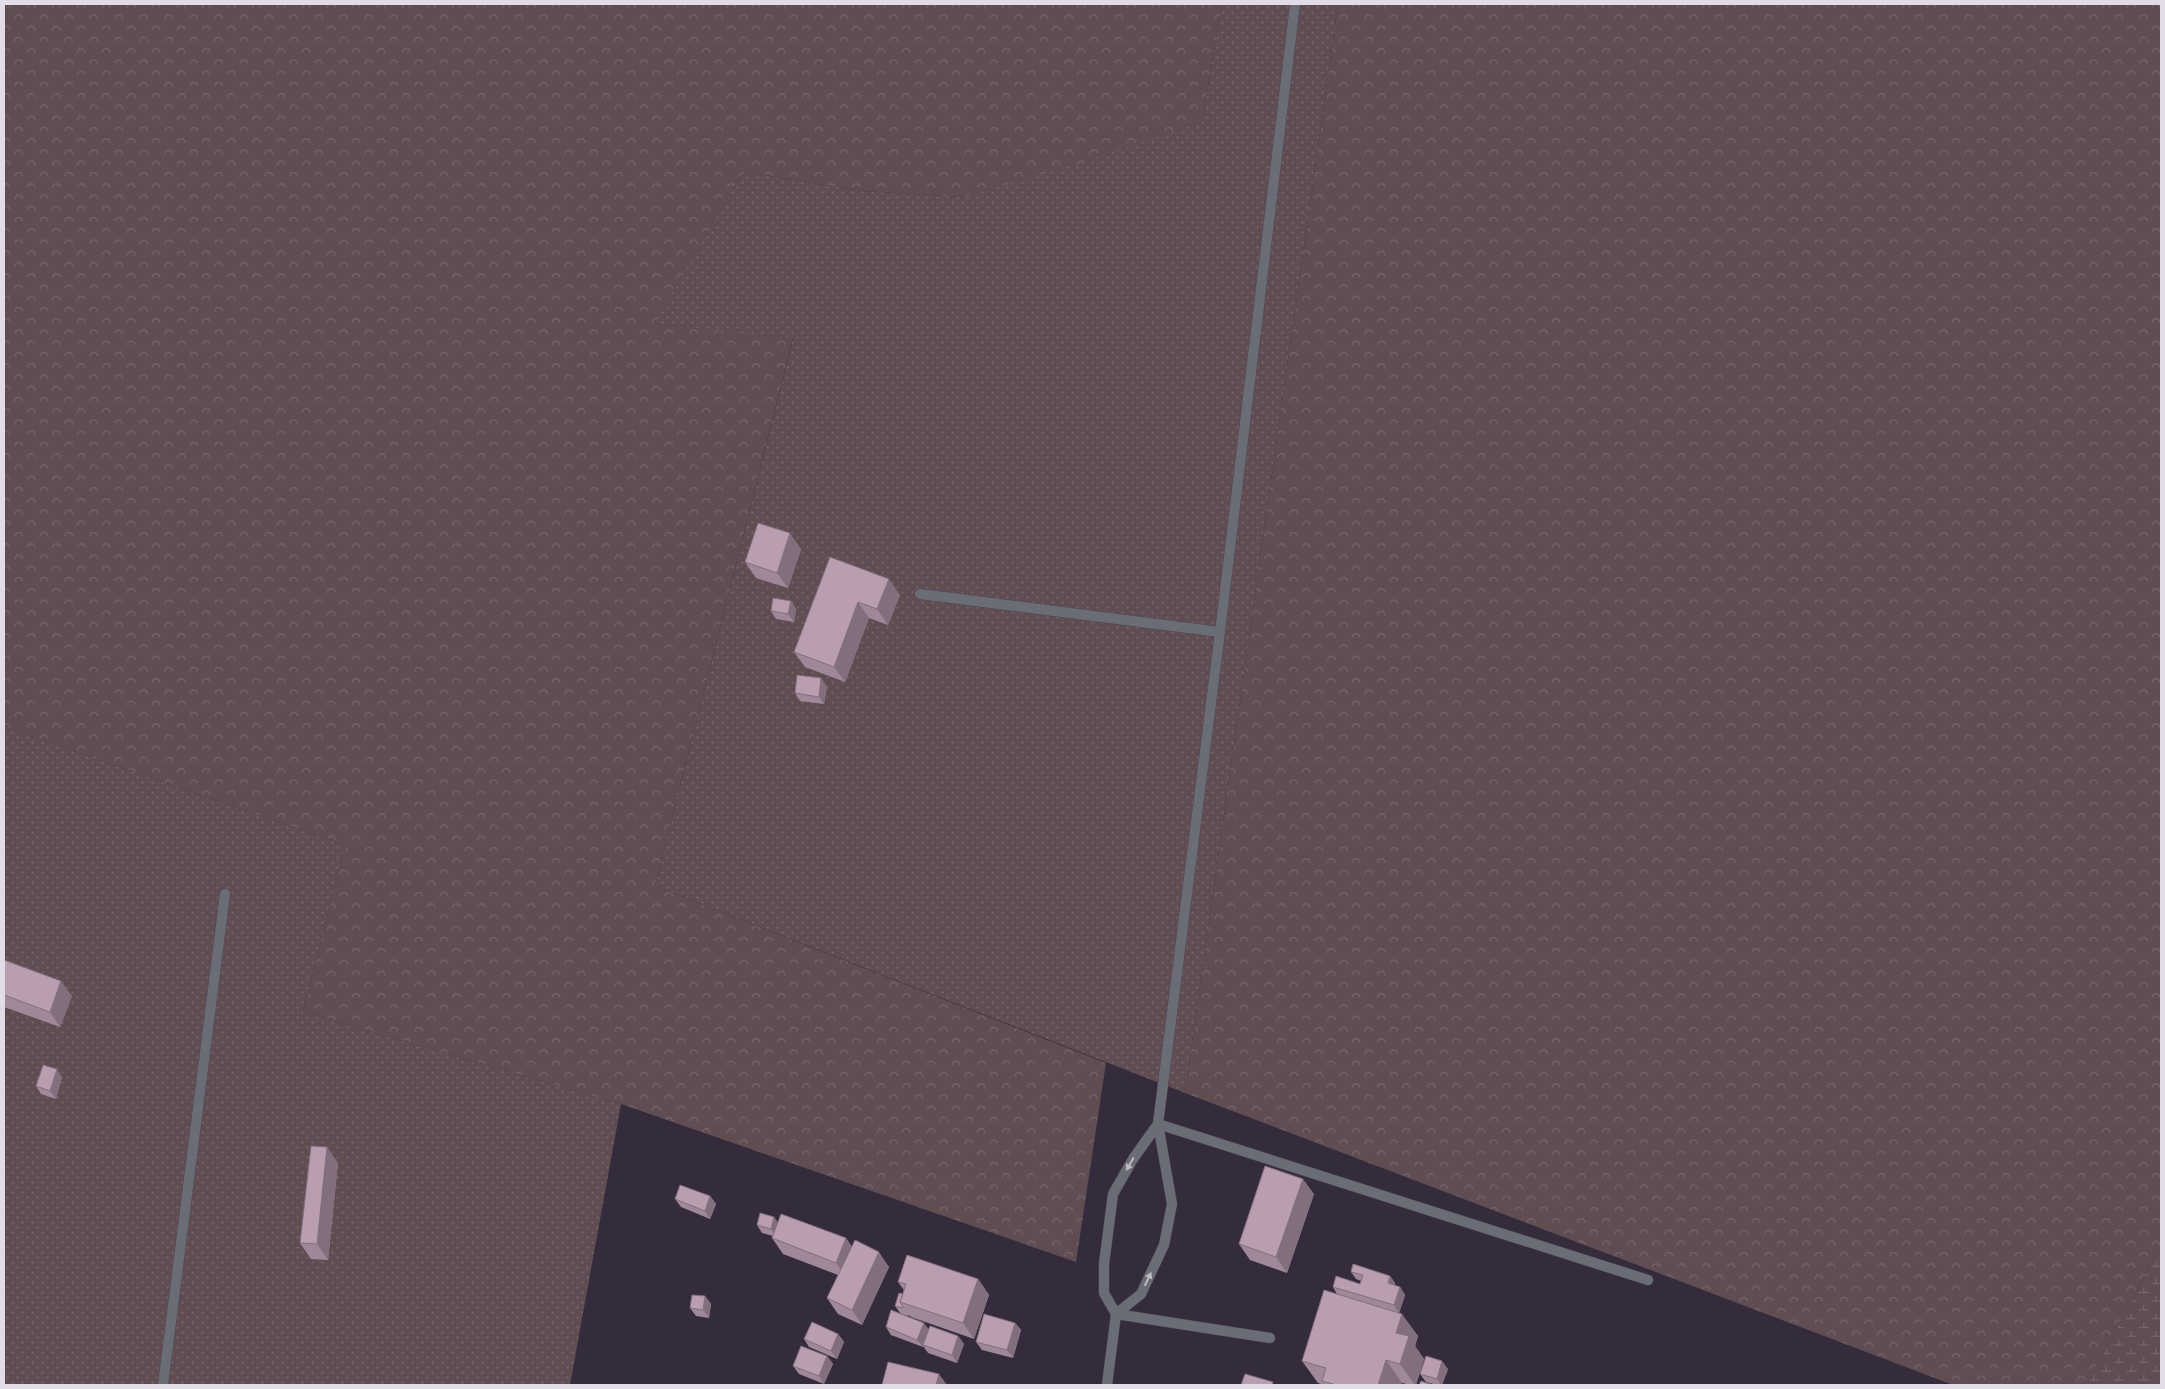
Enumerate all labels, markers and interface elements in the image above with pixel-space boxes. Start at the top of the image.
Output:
one-way arrow [1126,1158,1135,1171]
one-way arrow [1145,1272,1153,1286]

